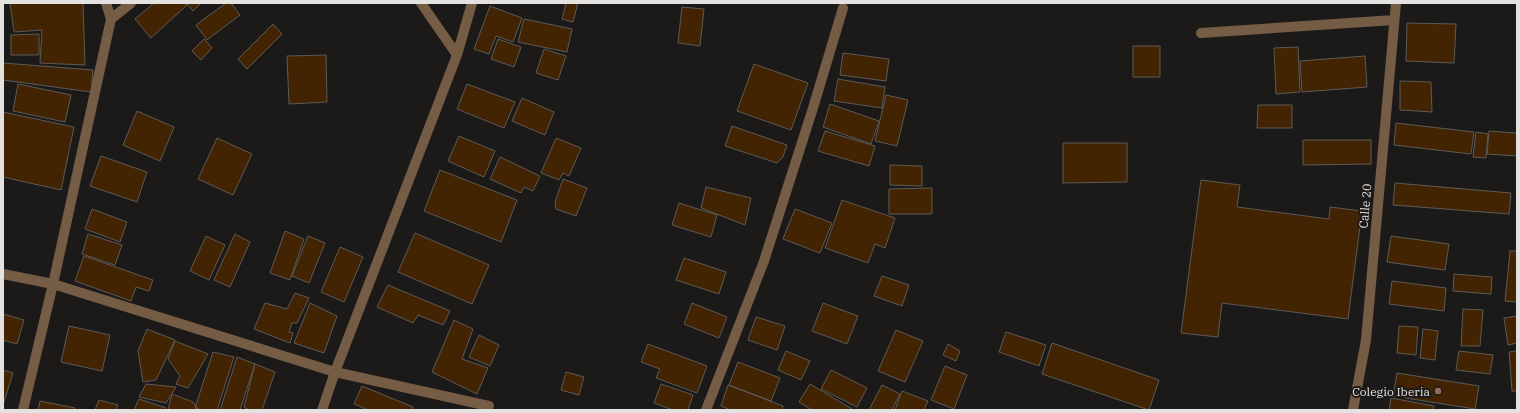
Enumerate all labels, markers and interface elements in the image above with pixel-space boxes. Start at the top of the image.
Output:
street label: Calle 20 [1356,183,1374,229]
place label: Colegio Iberia [1352,384,1430,399]
marker: Colegio Iberia [1433,386,1443,396]

